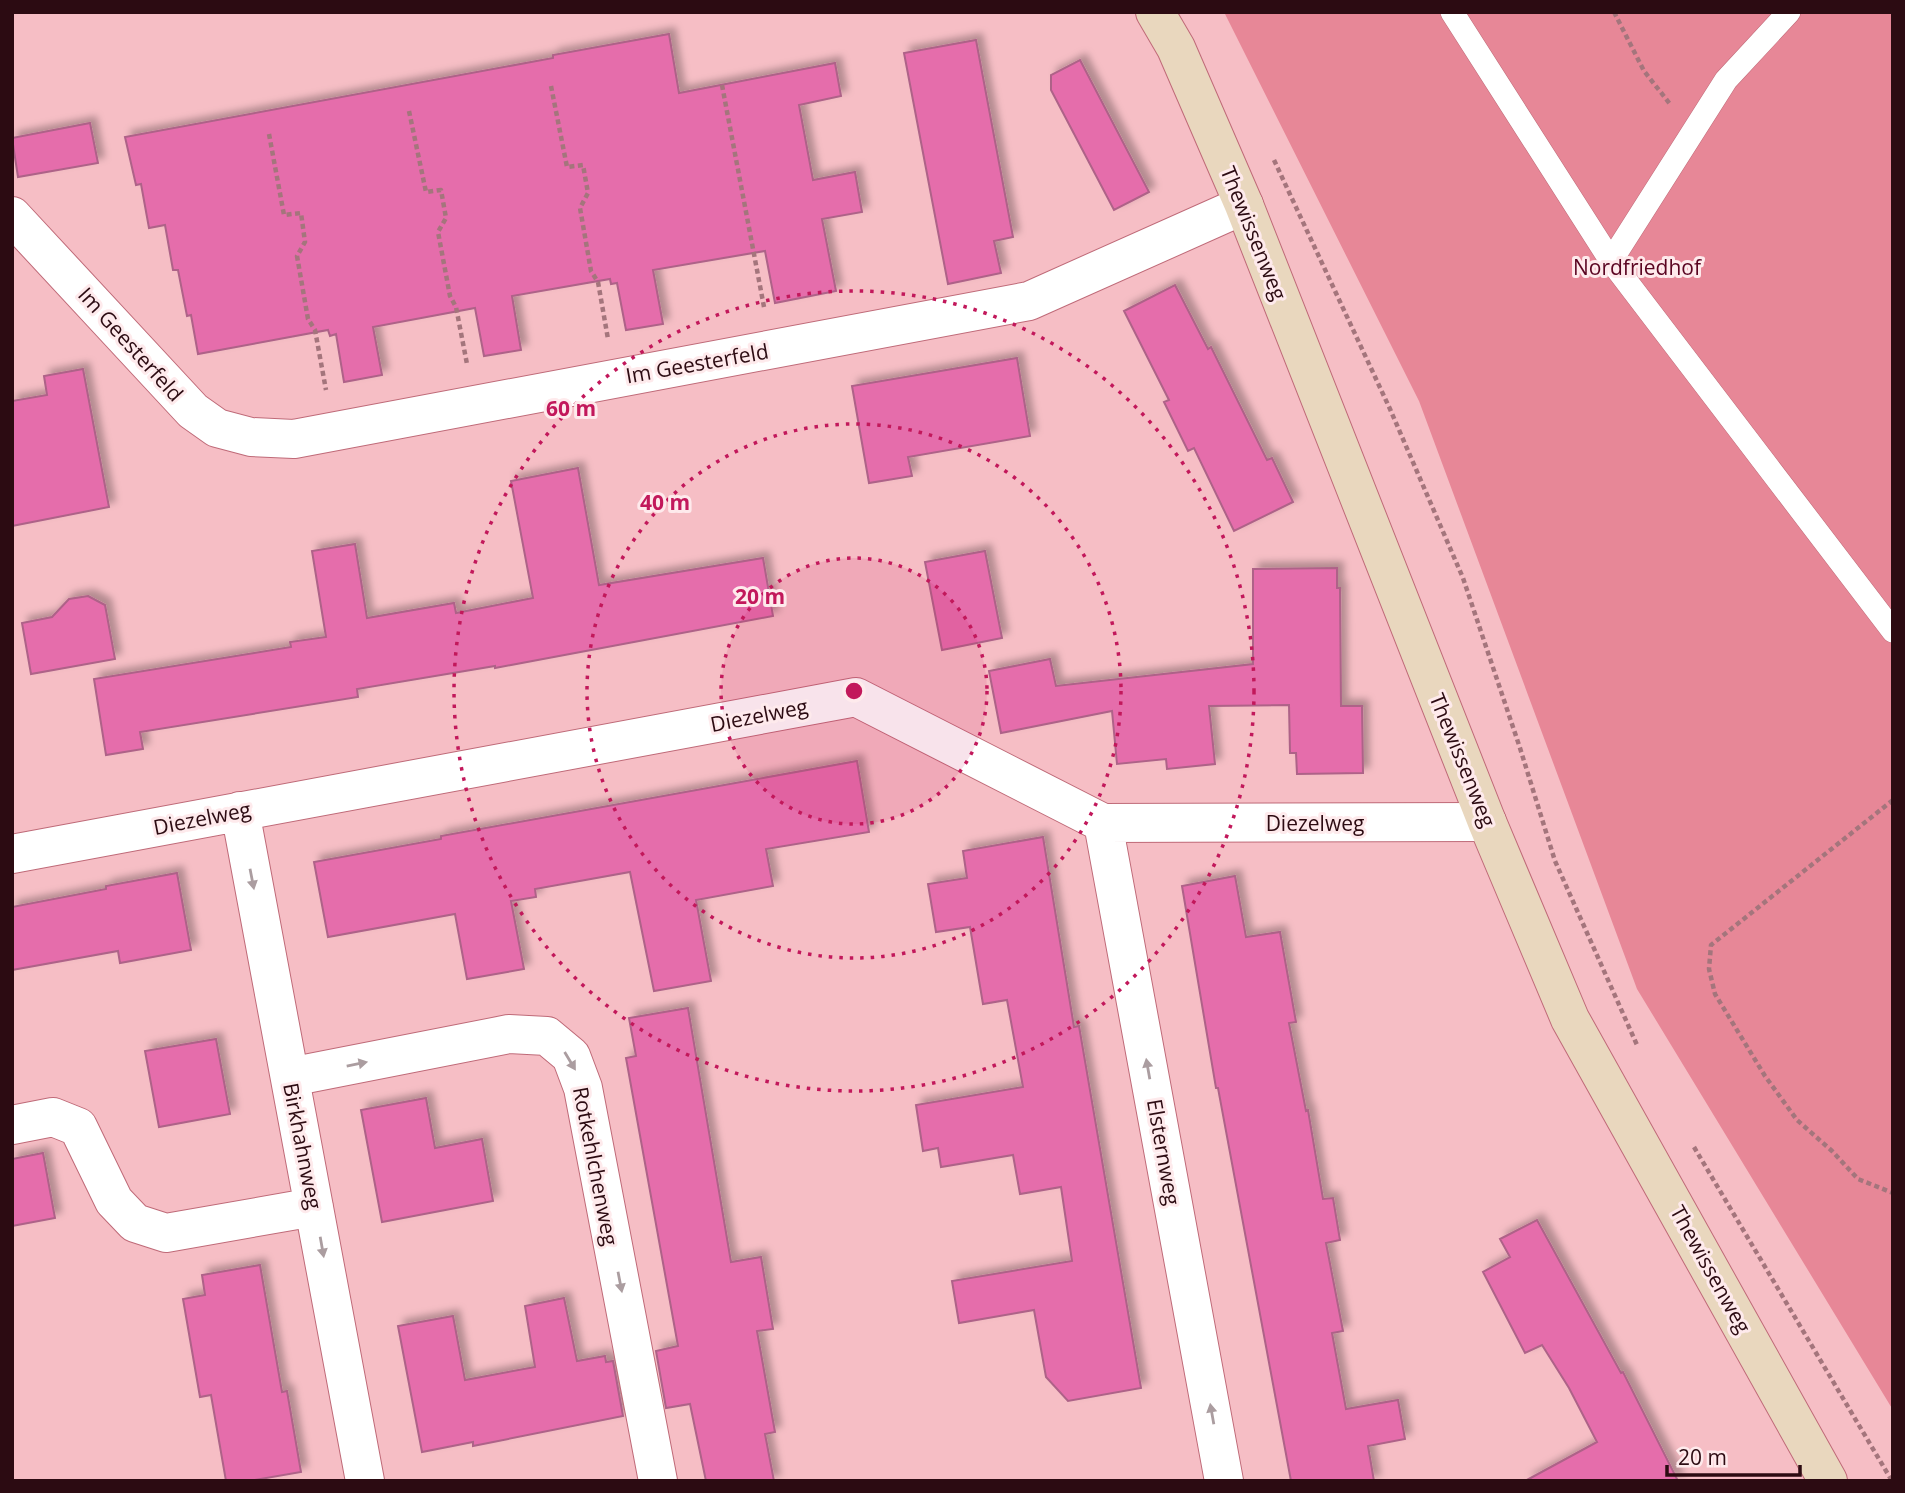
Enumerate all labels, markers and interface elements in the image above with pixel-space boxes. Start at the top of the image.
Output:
street label: Thewissenweg [1214,162,1294,304]
park label: Nordfriedhof [1573,253,1703,281]
street label: Im Geesterfeld [72,281,190,407]
street label: Im Geesterfeld [623,337,771,389]
text: 60 m [546,394,596,422]
text: 40 m [640,488,690,516]
text: 20 m [735,582,785,610]
centre of rings [842,679,866,703]
street label: Thewissenweg [1423,689,1503,831]
street label: Diezelweg [708,692,810,738]
street label: Diezelweg [151,795,253,841]
street label: Diezelweg [1266,809,1364,837]
one-way arrow [247,868,258,890]
one-way arrow [563,1051,576,1071]
one-way arrow [346,1058,368,1069]
one-way arrow [1143,1058,1154,1080]
street label: Birkhahnweg [277,1080,329,1212]
street label: Rotkehlchenweg [567,1084,625,1248]
street label: Elsternweg [1141,1097,1187,1207]
street label: Thewissenweg [1664,1200,1758,1338]
one-way arrow [316,1236,327,1258]
one-way arrow [614,1271,625,1293]
one-way arrow [1206,1403,1217,1425]
scale bar [1667,1434,1800,1478]
text: 20 m [1678,1443,1727,1471]

